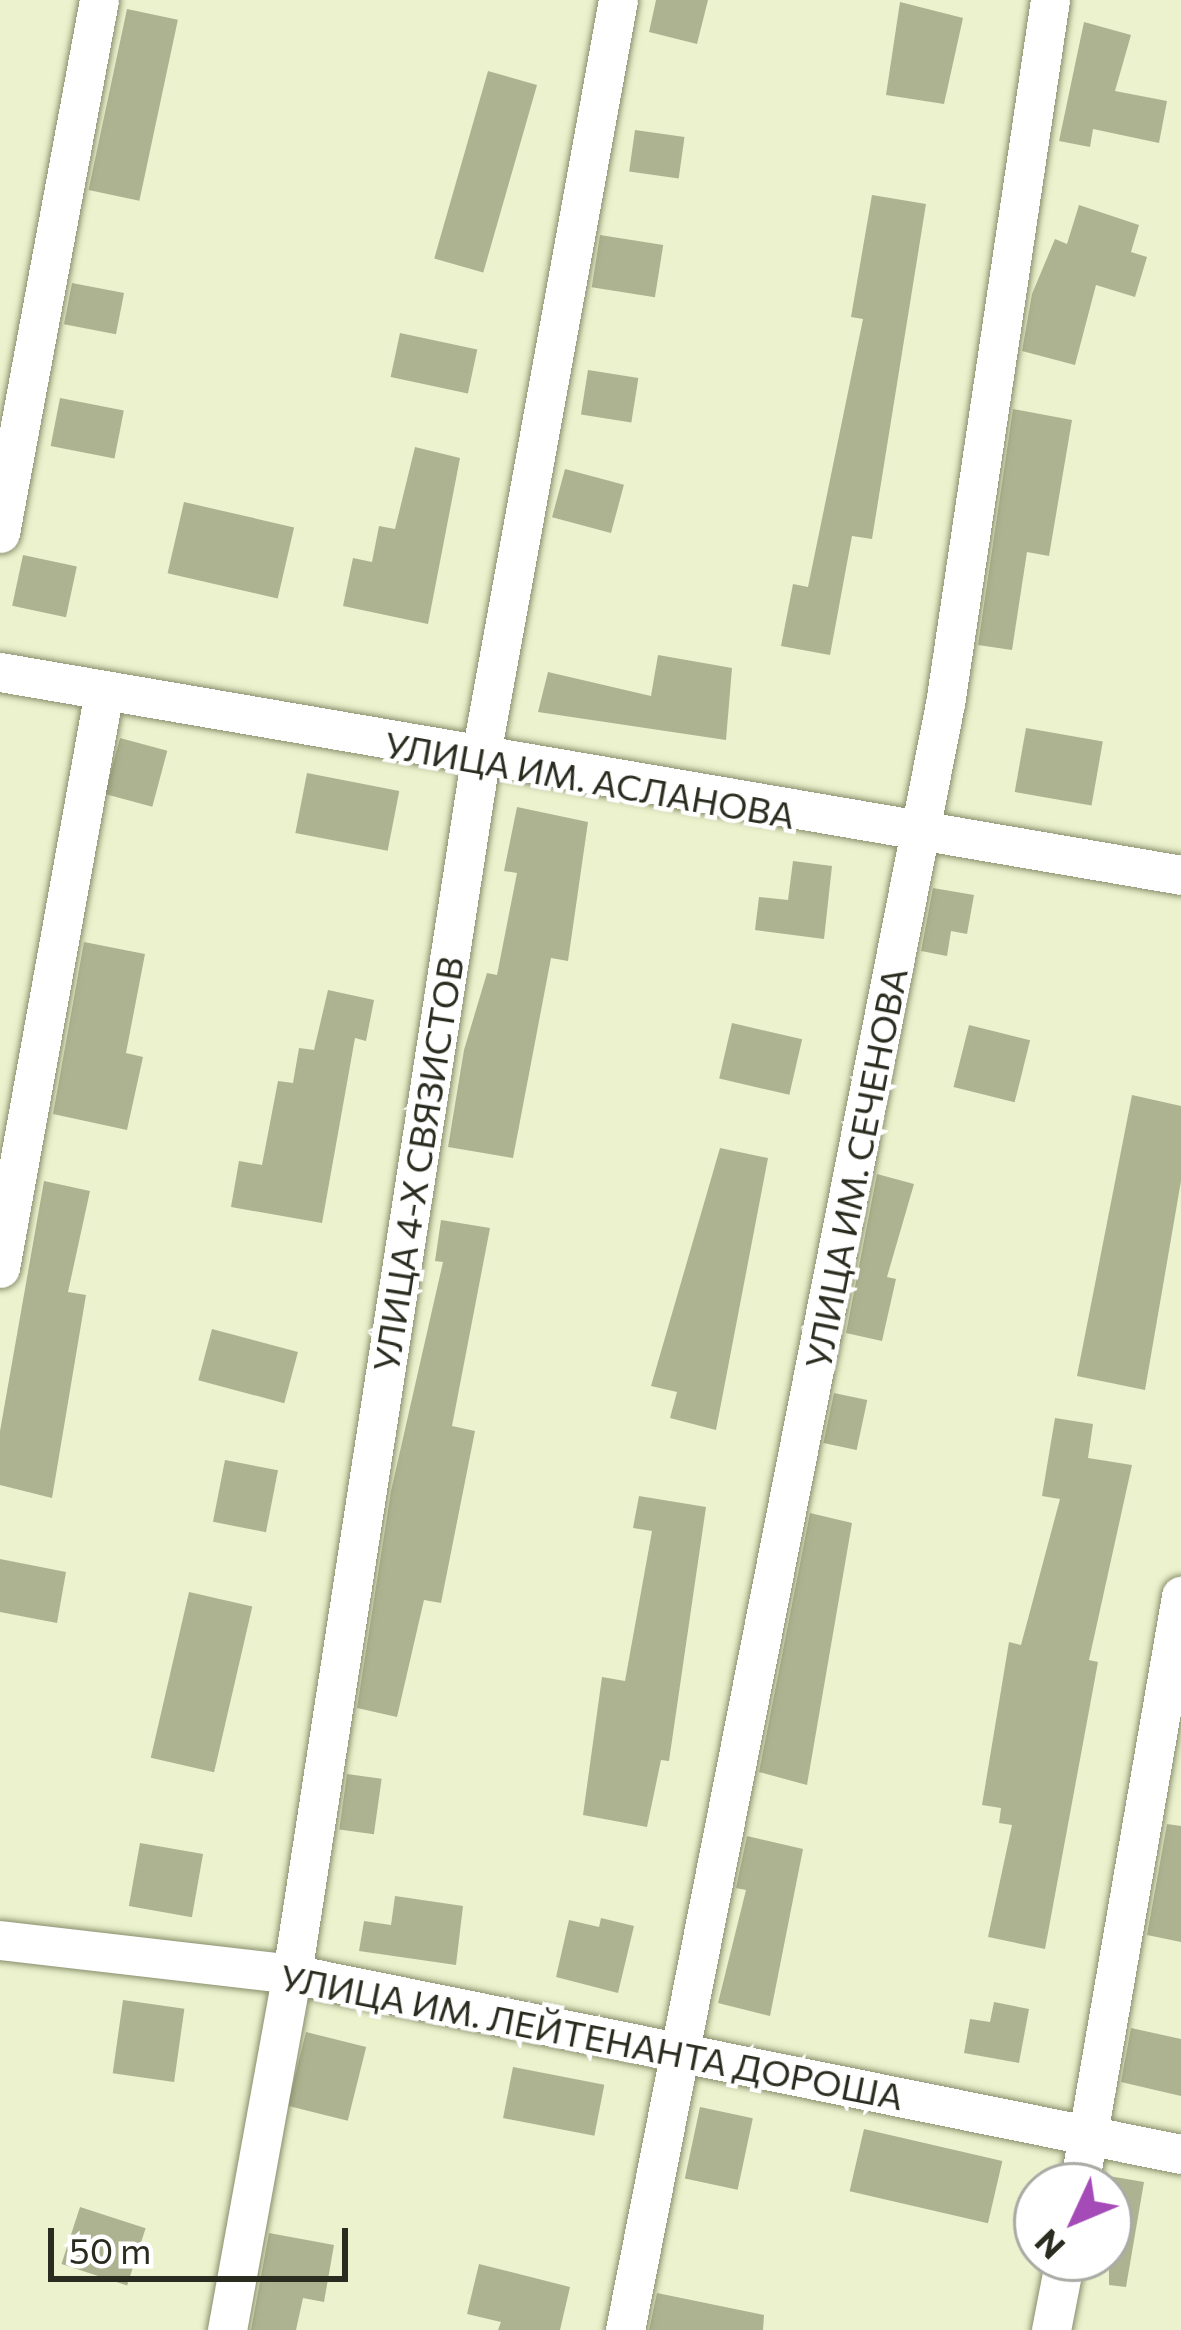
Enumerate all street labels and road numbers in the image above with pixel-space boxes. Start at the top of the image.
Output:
street label: УЛИЦА ИМ. АСЛАНОВА [381,722,799,836]
street label: УЛИЦА 4-Х СВЯЗИСТОВ [363,953,471,1375]
street label: УЛИЦА ИМ. СЕЧЕНОВА [795,964,915,1372]
street label: УЛИЦА ИМ. ЛЕЙТЕНАНТА ДОРОША [277,1954,907,2118]

